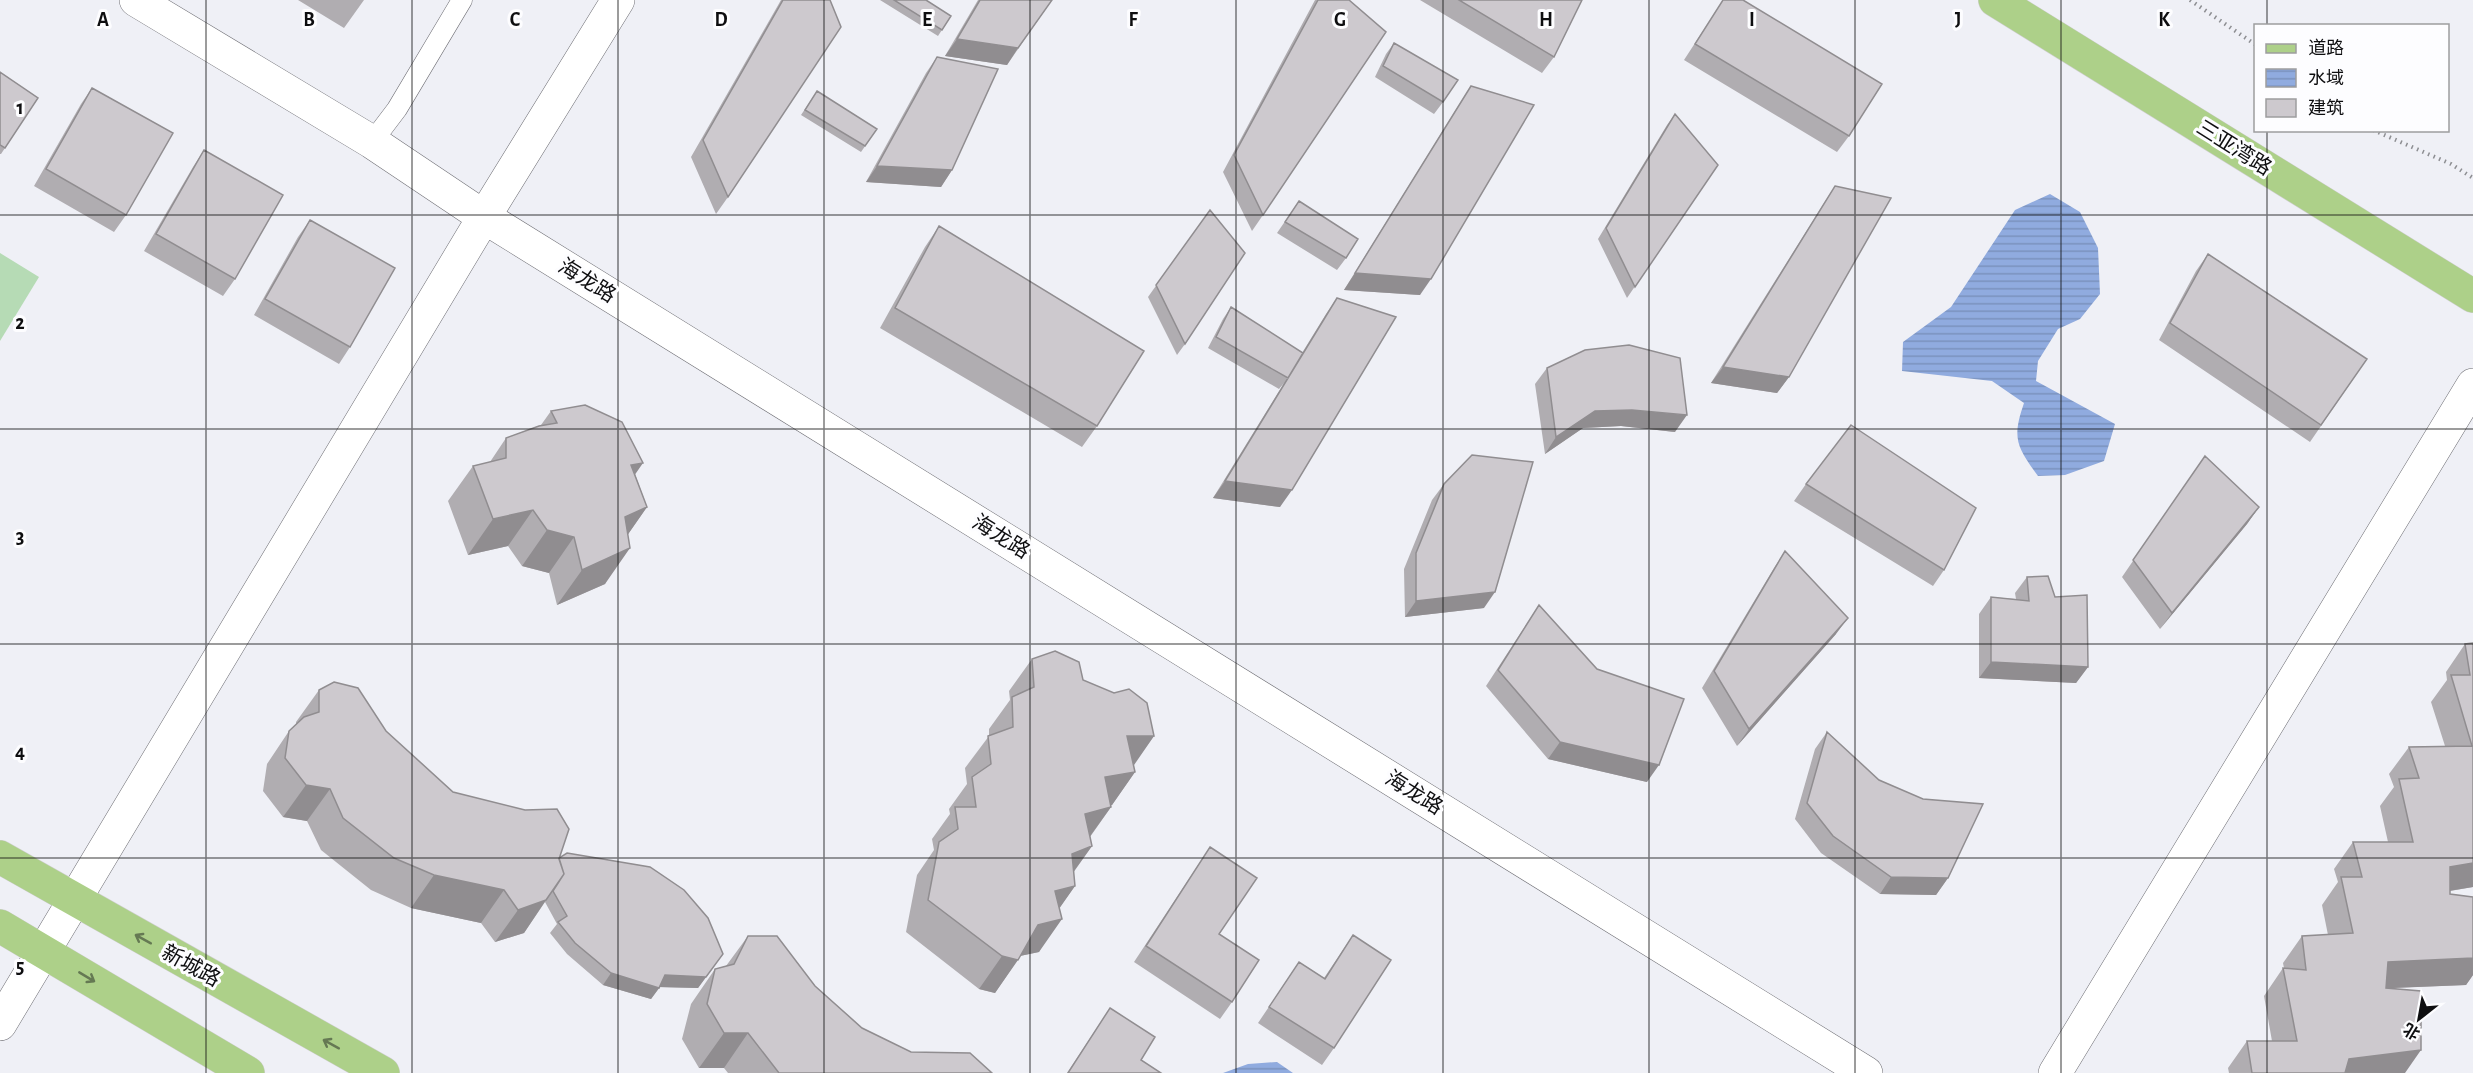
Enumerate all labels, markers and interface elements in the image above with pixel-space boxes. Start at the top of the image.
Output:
text: A [97,10,109,30]
text: B [303,10,315,30]
text: C [510,10,521,30]
text: D [714,10,728,30]
text: E [922,10,932,30]
text: F [1128,10,1138,30]
text: G [1334,10,1346,30]
text: H [1539,10,1553,30]
text: I [1749,10,1755,30]
text: J [1955,10,1961,30]
text: K [2158,10,2170,30]
legend [2254,24,2449,132]
text: 道路 [2308,38,2344,58]
text: 水域 [2308,69,2344,88]
text: 1 [16,98,24,118]
text: 建筑 [2308,98,2344,118]
street label: 三亚湾路 [2193,116,2276,179]
street label: 海龙路 [555,255,620,307]
text: 2 [15,313,25,333]
street label: 海龙路 [969,511,1034,563]
text: 3 [16,527,24,547]
text: 4 [15,742,25,762]
street label: 海龙路 [1382,767,1447,819]
one-way arrow [135,933,152,945]
street label: 新城路 [158,941,224,990]
text: 5 [16,957,24,977]
one-way arrow [78,972,95,984]
north arrow [2389,989,2449,1049]
text: 北 [2400,1020,2423,1043]
one-way arrow [323,1038,340,1050]

